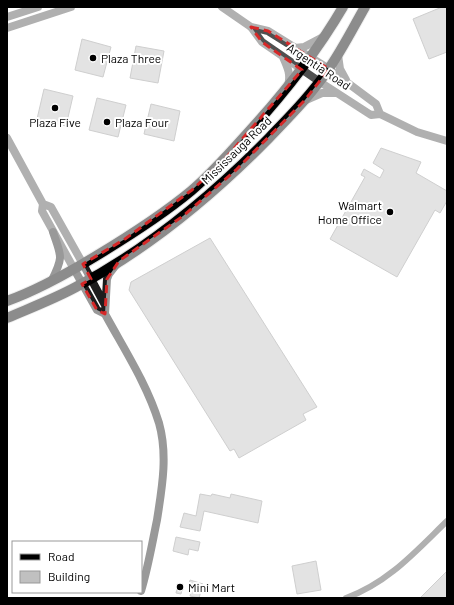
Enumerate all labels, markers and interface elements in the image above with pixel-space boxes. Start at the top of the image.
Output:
street label: Argentia Road [285,40,353,92]
place label: Plaza Three [101,51,161,65]
marker: Plaza Three [88,53,98,63]
marker: Plaza Five [50,103,60,113]
street label: Mississauga Road [198,113,274,187]
place label: Plaza Five [29,115,81,129]
place label: Plaza Four [115,115,169,129]
marker: Plaza Four [102,117,112,127]
place label: Walmart Home Office [318,198,382,226]
marker: Walmart Home Office [385,207,395,217]
legend [12,541,142,593]
text: Road [48,549,75,563]
text: Building [48,569,90,583]
place label: Mini Mart [188,580,235,594]
marker: Mini Mart [175,582,185,592]

